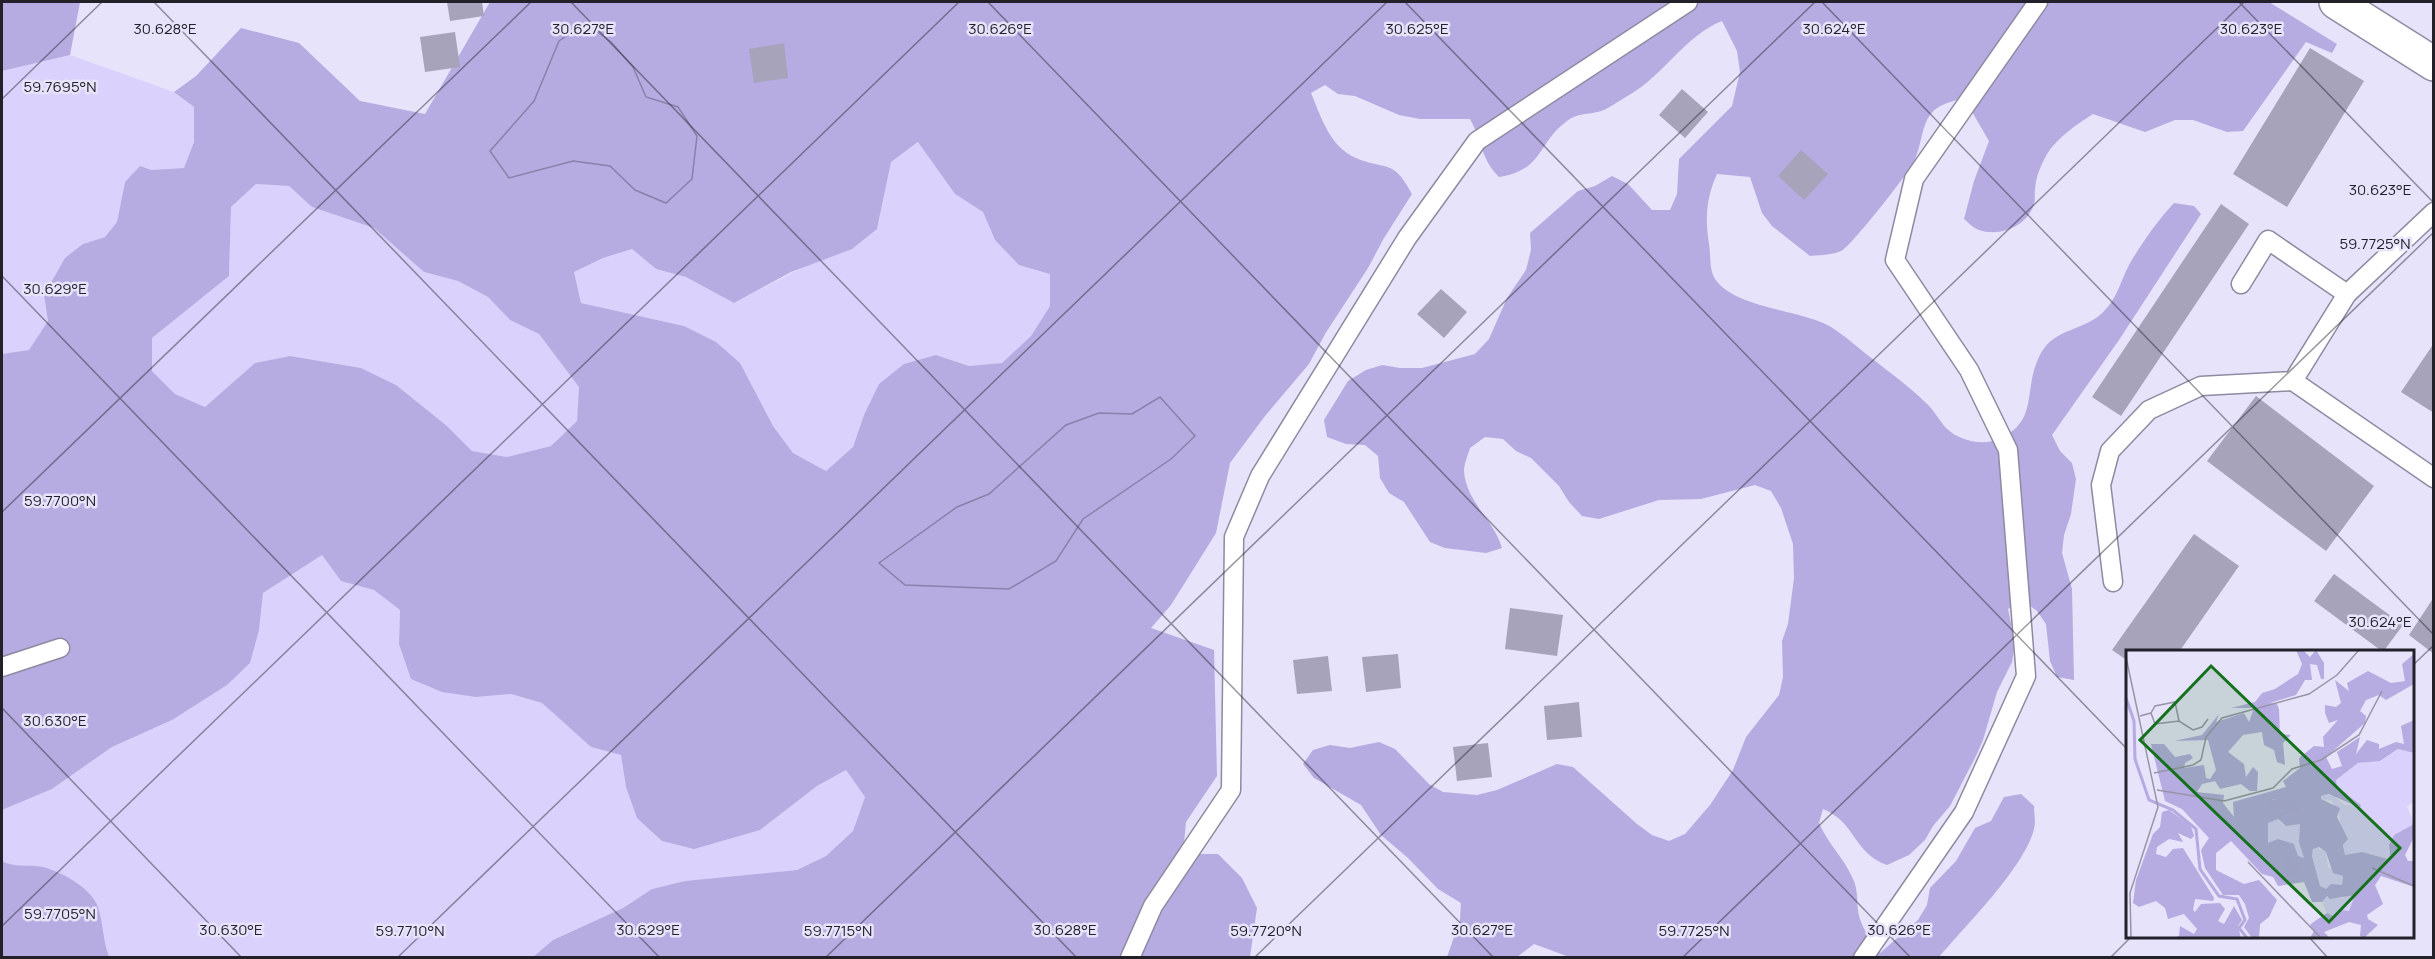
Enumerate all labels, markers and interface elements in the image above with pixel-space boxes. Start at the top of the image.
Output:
text: 30.628°E [133,18,197,39]
text: 30.627°E [552,18,614,39]
text: 30.626°E [968,18,1032,39]
text: 30.625°E [1385,18,1449,39]
text: 30.624°E [1803,18,1865,39]
text: 30.623°E [2220,18,2282,39]
text: 59.7695°N [23,76,97,97]
text: 30.623°E [2349,179,2411,200]
text: 59.7725°N [2339,233,2411,254]
text: 30.629°E [23,278,87,299]
text: 59.7700°N [24,490,96,511]
text: 30.624°E [2349,611,2411,632]
inset map [2126,650,2414,938]
text: 30.630°E [23,710,87,731]
text: 59.7705°N [24,903,96,924]
text: 30.630°E [199,919,263,940]
text: 30.629°E [616,919,680,940]
text: 30.628°E [1033,919,1097,940]
text: 30.627°E [1451,919,1513,940]
text: 30.626°E [1867,919,1931,940]
text: 59.7710°N [376,920,444,941]
text: 59.7715°N [804,920,872,941]
text: 59.7720°N [1230,920,1302,941]
text: 59.7725°N [1658,920,1730,941]

